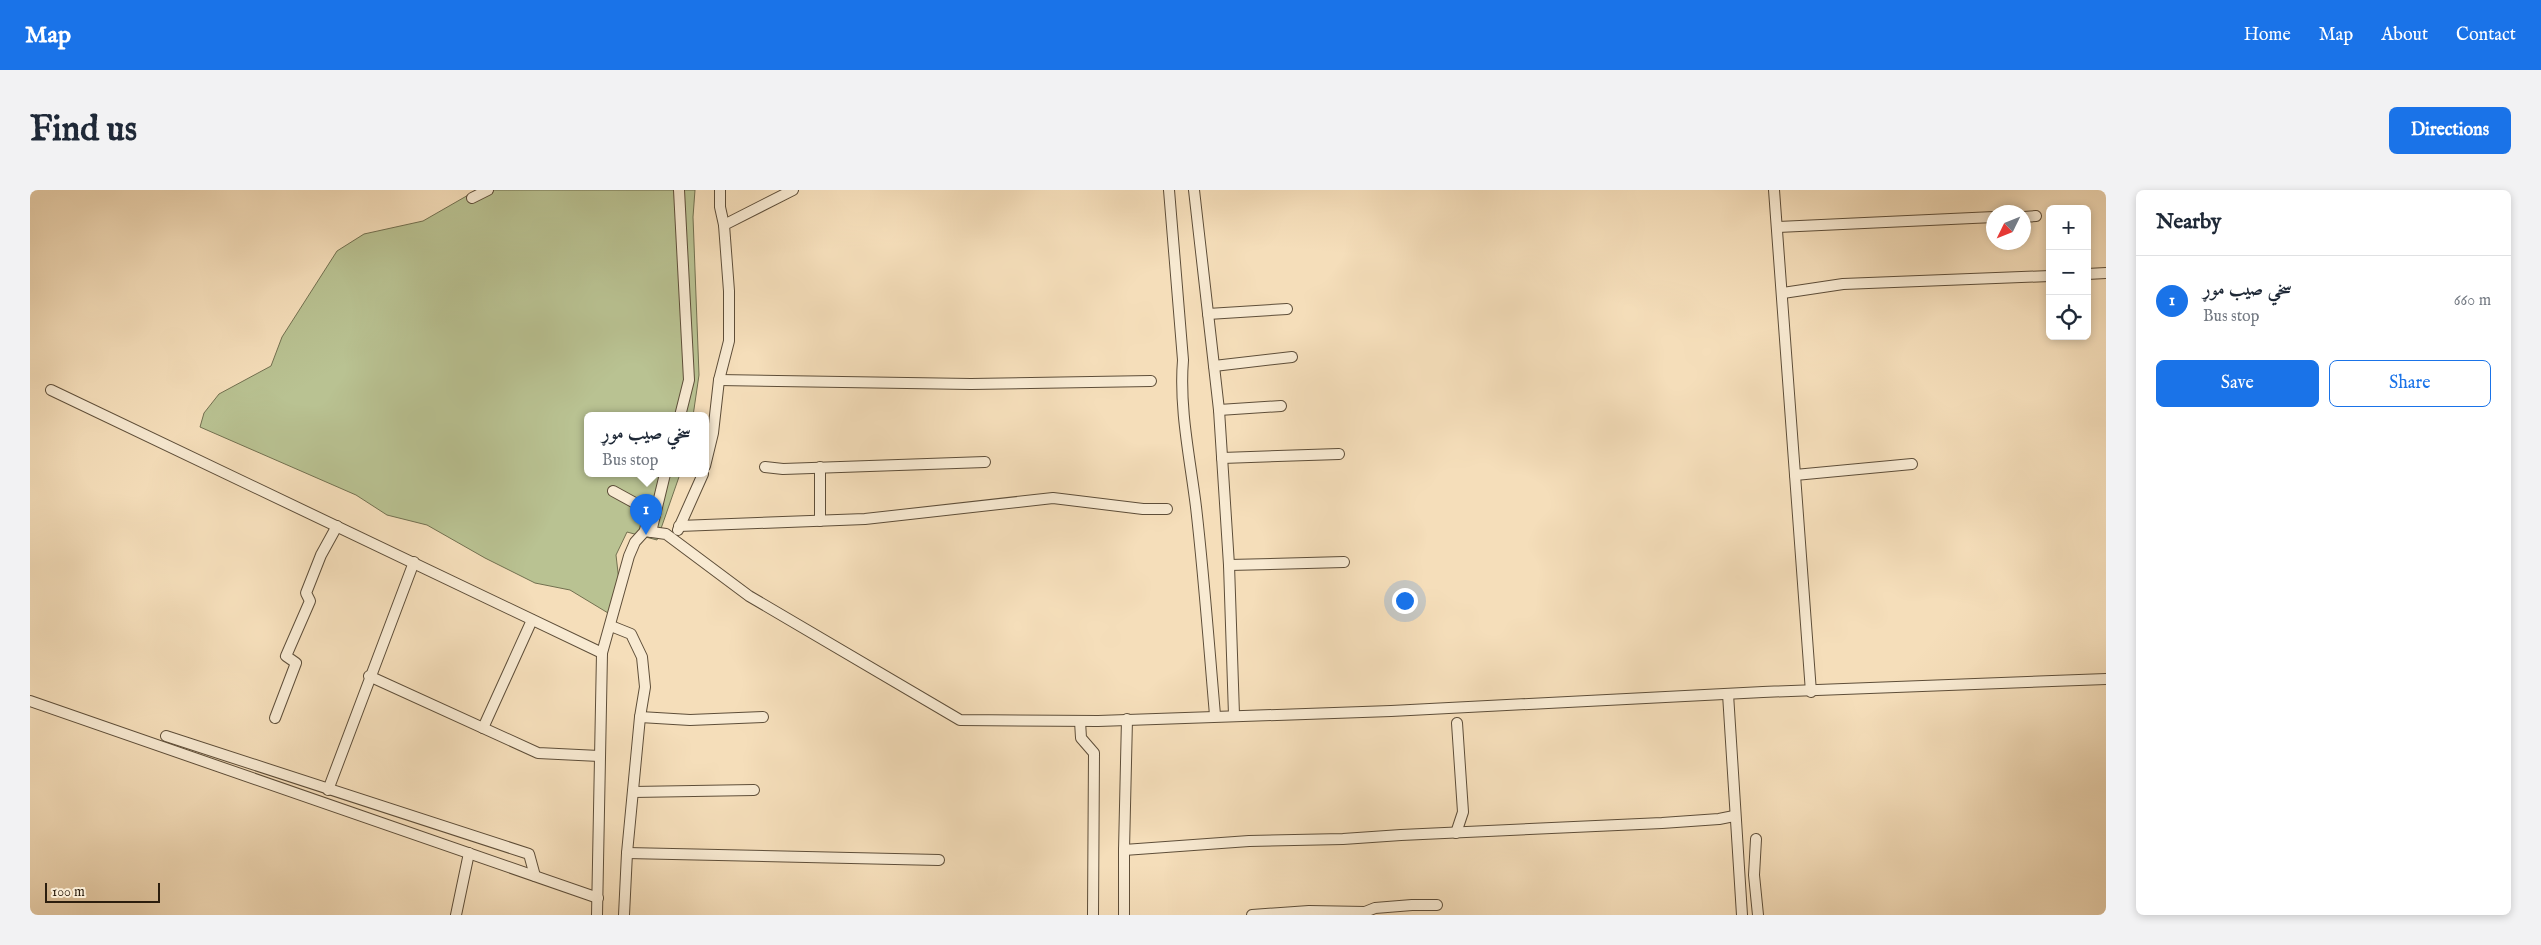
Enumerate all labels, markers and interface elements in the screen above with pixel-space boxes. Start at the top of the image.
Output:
text: Map [25,20,71,51]
text: Home [2244,24,2291,47]
text: Map [2319,24,2353,47]
text: About [2381,24,2428,47]
text: Contact [2456,24,2516,47]
button: Directions [2389,107,2511,154]
text: Find us [30,108,137,153]
north arrow [1986,205,2031,250]
map controls [2046,205,2091,340]
button: + [2046,205,2091,250]
text: Nearby [2156,209,2221,236]
button: − [2046,250,2091,295]
text: سخي صیب موړ [2203,278,2292,302]
text: 1 [2169,291,2175,311]
text: 660 m [2454,291,2491,311]
button: locate [2046,295,2091,340]
text: Bus stop [2203,307,2259,327]
button: Save [2156,360,2319,407]
button: Share [2329,360,2491,407]
popup [584,412,709,477]
text: سخي صیب موړ [602,422,691,446]
text: Bus stop [602,451,658,471]
pin: 1 [630,494,662,535]
your location [1392,588,1418,614]
scale bar [45,880,160,903]
text: 100 m [52,883,85,901]

